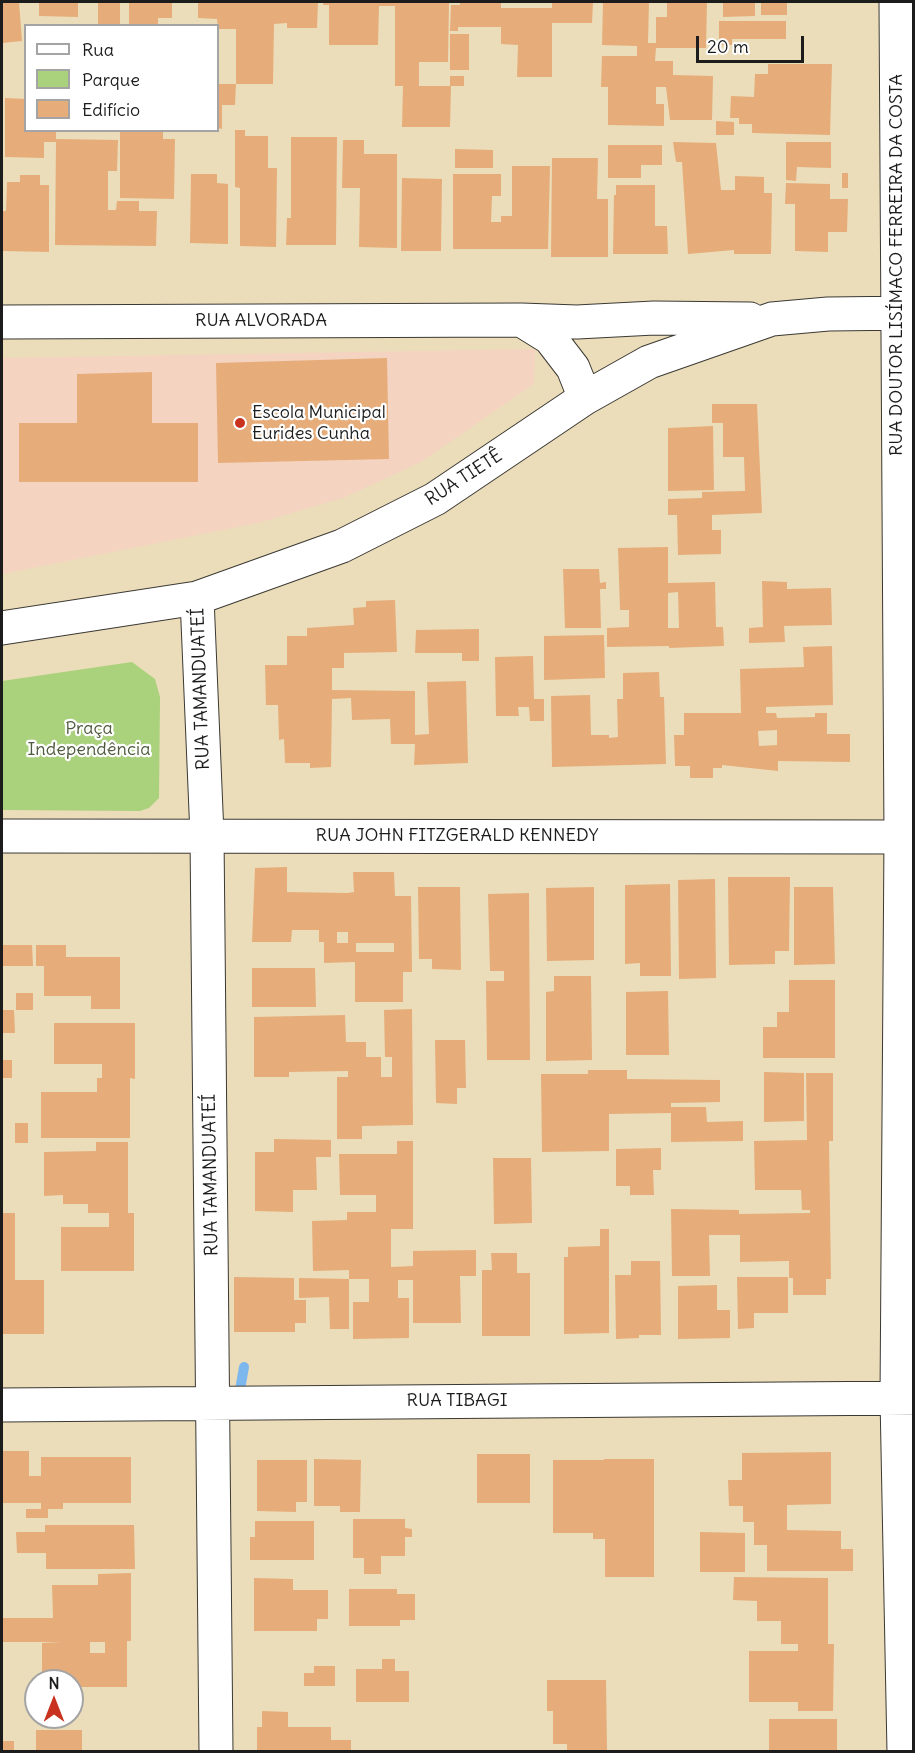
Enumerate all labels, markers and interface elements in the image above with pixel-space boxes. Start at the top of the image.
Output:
legend [24,24,219,132]
scale bar [699,24,807,62]
text: 20 m [707,35,749,58]
text: Rua [82,38,114,61]
text: Parque [82,68,140,91]
street label: RUA DOUTOR LISÍMACO FERREIRA DA COSTA [886,74,908,456]
text: Edifício [82,98,140,121]
street label: RUA ALVORADA [195,310,327,332]
place label: Escola Municipal Eurides Cunha [252,402,386,444]
marker: Escola Municipal Eurides Cunha [233,416,247,430]
street label: RUA TIETÊ [421,445,507,511]
street label: RUA TAMANDUATEÍ [187,608,215,770]
park label: Praça Independência [28,718,150,760]
street label: RUA JOHN FITZGERALD KENNEDY [316,825,598,847]
street label: RUA TAMANDUATEÍ [199,1094,223,1256]
street label: RUA TIBAGI [406,1390,508,1412]
north arrow [24,1669,84,1729]
text: N [48,1673,60,1693]

